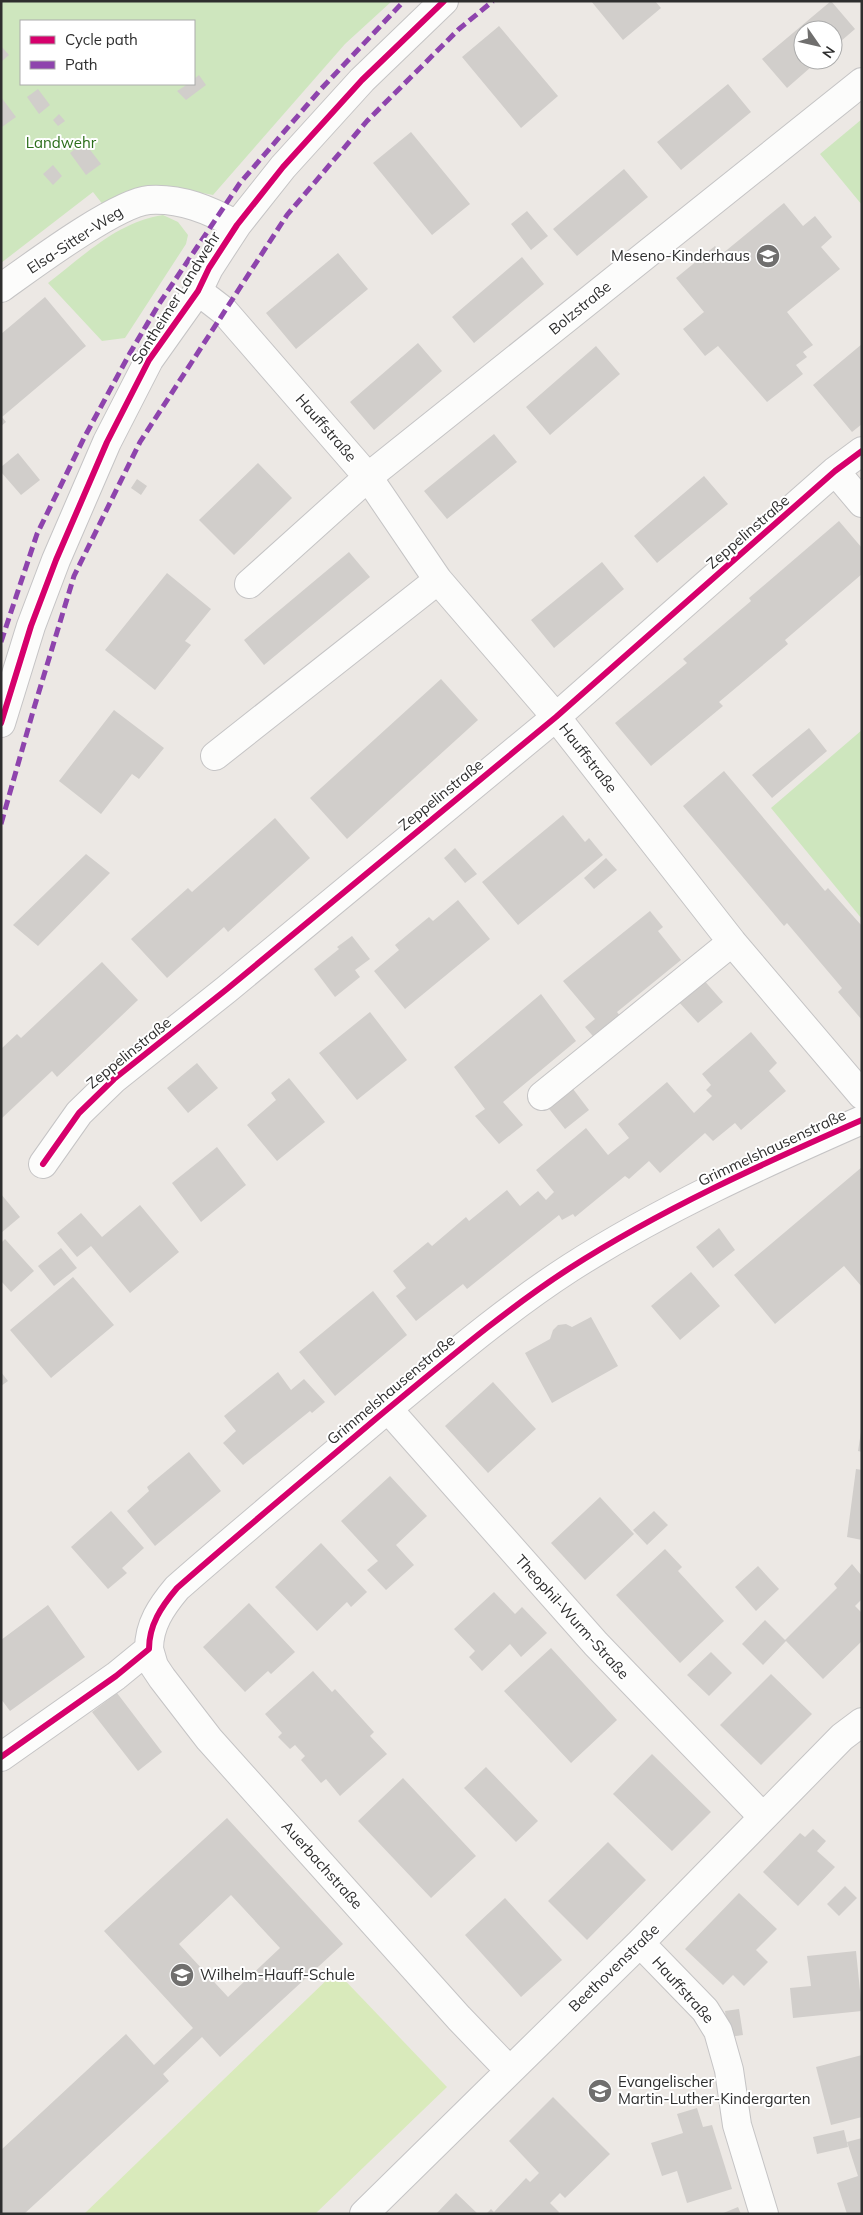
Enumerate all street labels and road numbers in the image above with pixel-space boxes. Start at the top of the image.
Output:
street label: Elsa-Sitter-Weg [23,202,126,278]
street label: Sontheimer Landwehr [127,227,225,368]
street label: Bolzstraße [545,277,615,339]
street label: Hauffstraße [292,390,361,465]
street label: Zeppelinstraße [702,490,793,573]
street label: Hauffstraße [555,719,622,796]
street label: Zeppelinstraße [394,755,487,835]
street label: Zeppelinstraße [82,1013,175,1093]
street label: Grimmelshausenstraße [695,1105,849,1190]
street label: Grimmelshausenstraße [323,1331,458,1449]
street label: Theophil-Wurm-Straße [511,1550,633,1683]
street label: Auerbachstraße [278,1817,367,1913]
street label: Beethovenstraße [564,1920,663,2016]
street label: Hauffstraße [648,1952,718,2027]

